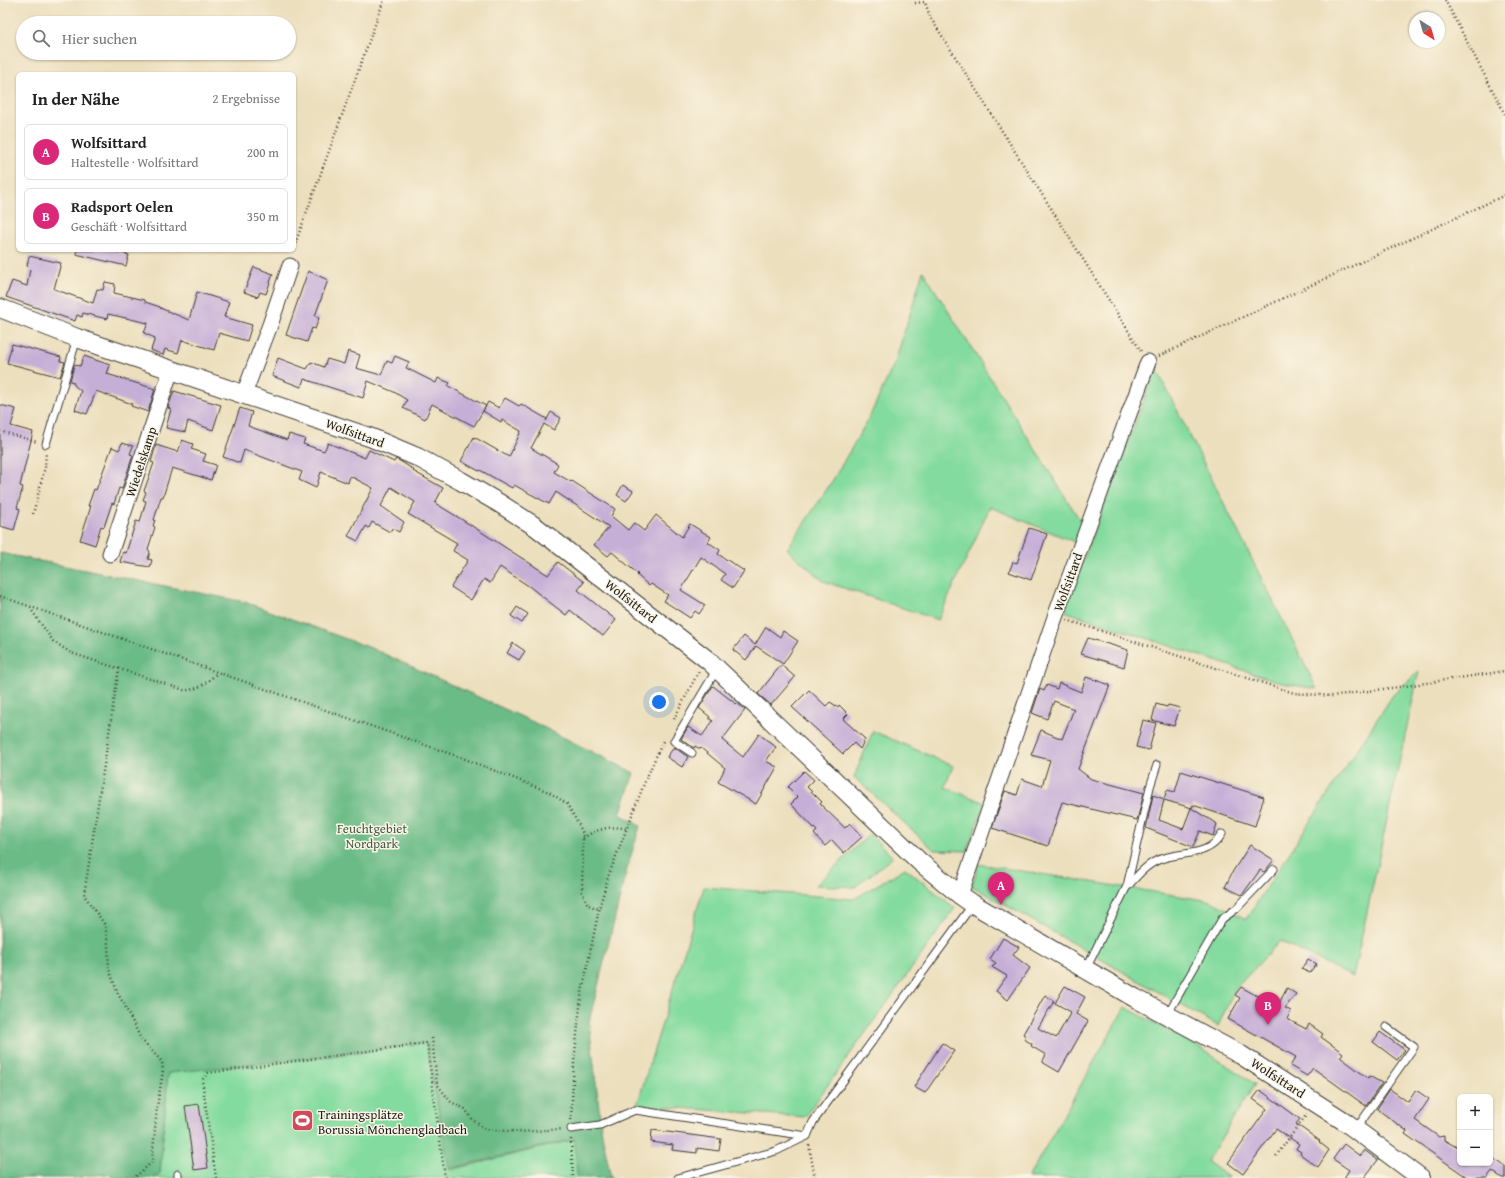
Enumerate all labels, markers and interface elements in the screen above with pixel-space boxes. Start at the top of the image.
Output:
north arrow [1409,12,1445,48]
search box [16,16,296,60]
icon: search [30,27,52,49]
text: Hier suchen [62,28,137,49]
text: In der Nähe [32,86,120,111]
text: 2 Ergebnisse [212,89,280,108]
text: Wolfsittard [71,132,147,153]
text: A [42,143,50,162]
text: 200 m [247,143,279,162]
text: Haltestelle · Wolfsittard [71,153,199,172]
text: Radsport Oelen [71,196,173,217]
text: B [42,207,50,226]
text: 350 m [247,207,279,226]
text: Geschäft · Wolfsittard [71,217,187,236]
street label: Wolfsittard [323,414,387,452]
street label: Wiedelskamp [121,424,161,500]
street label: Wolfsittard [1049,550,1087,614]
street label: Wolfsittard [601,575,661,627]
your location [649,692,669,712]
park label: Feuchtgebiet Nordpark [337,819,407,853]
pin: A [988,872,1014,905]
pin: B [1255,992,1281,1025]
street label: Wolfsittard [1247,1053,1309,1103]
map controls [1457,1094,1493,1166]
button: + [1457,1094,1493,1130]
place label: Trainingsplätze Borussia Mönchengladbach [318,1105,468,1139]
sports icon: Trainingsplätze Borussia Mönchengladbach [290,1108,316,1134]
button: − [1457,1130,1493,1166]

